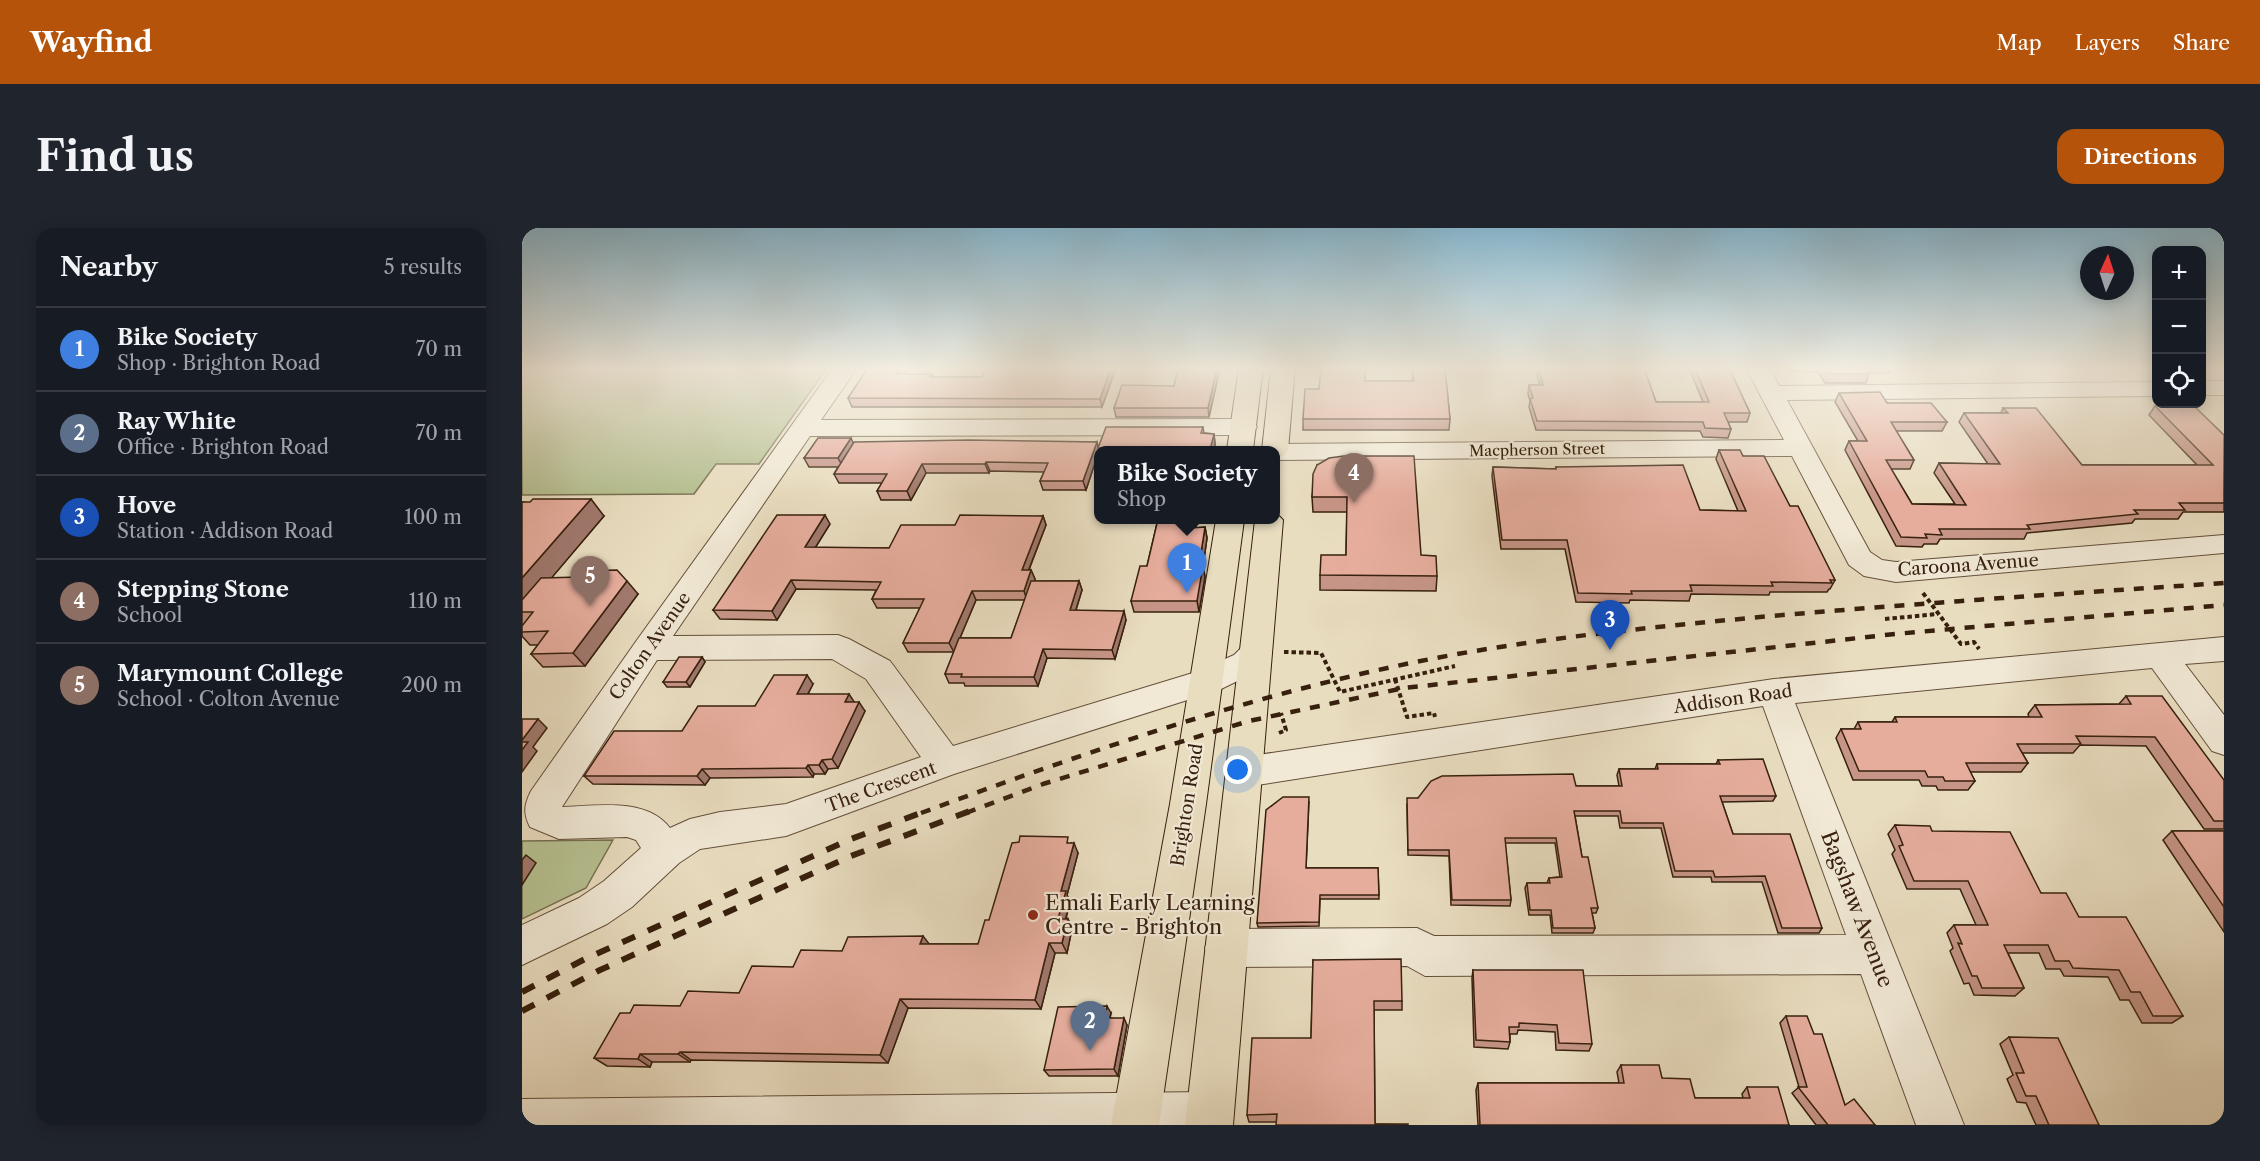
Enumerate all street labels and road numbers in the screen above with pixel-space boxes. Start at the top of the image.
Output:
street label: Macpherson Street [1469,439,1606,460]
street label: Caroona Avenue [1897,549,2039,581]
street label: Colton Avenue [605,588,695,704]
street label: Addison Road [1671,680,1794,718]
street label: Brighton Road [1166,742,1208,868]
street label: The Crescent [823,757,940,817]
street label: Bagshaw Avenue [1816,827,1899,991]

